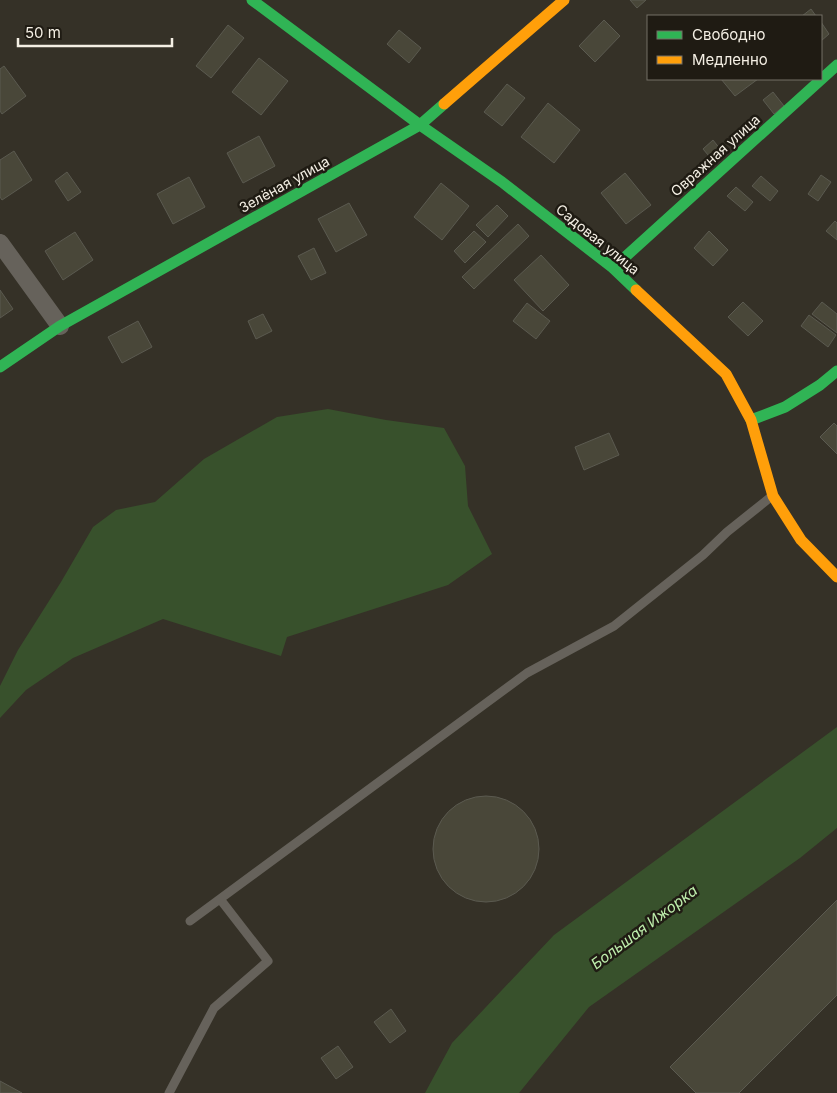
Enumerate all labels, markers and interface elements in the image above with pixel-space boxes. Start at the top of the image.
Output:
scale bar [18,15,171,47]
legend [647,15,822,80]
text: 50 m [25,23,61,42]
text: Свободно [692,25,766,44]
text: Медленно [692,50,768,69]
street label: Овражная улица [667,110,763,200]
street label: Зелёная улица [236,152,332,216]
street label: Садовая улица [553,200,643,278]
water label: Большая Ижорка [587,881,701,973]

